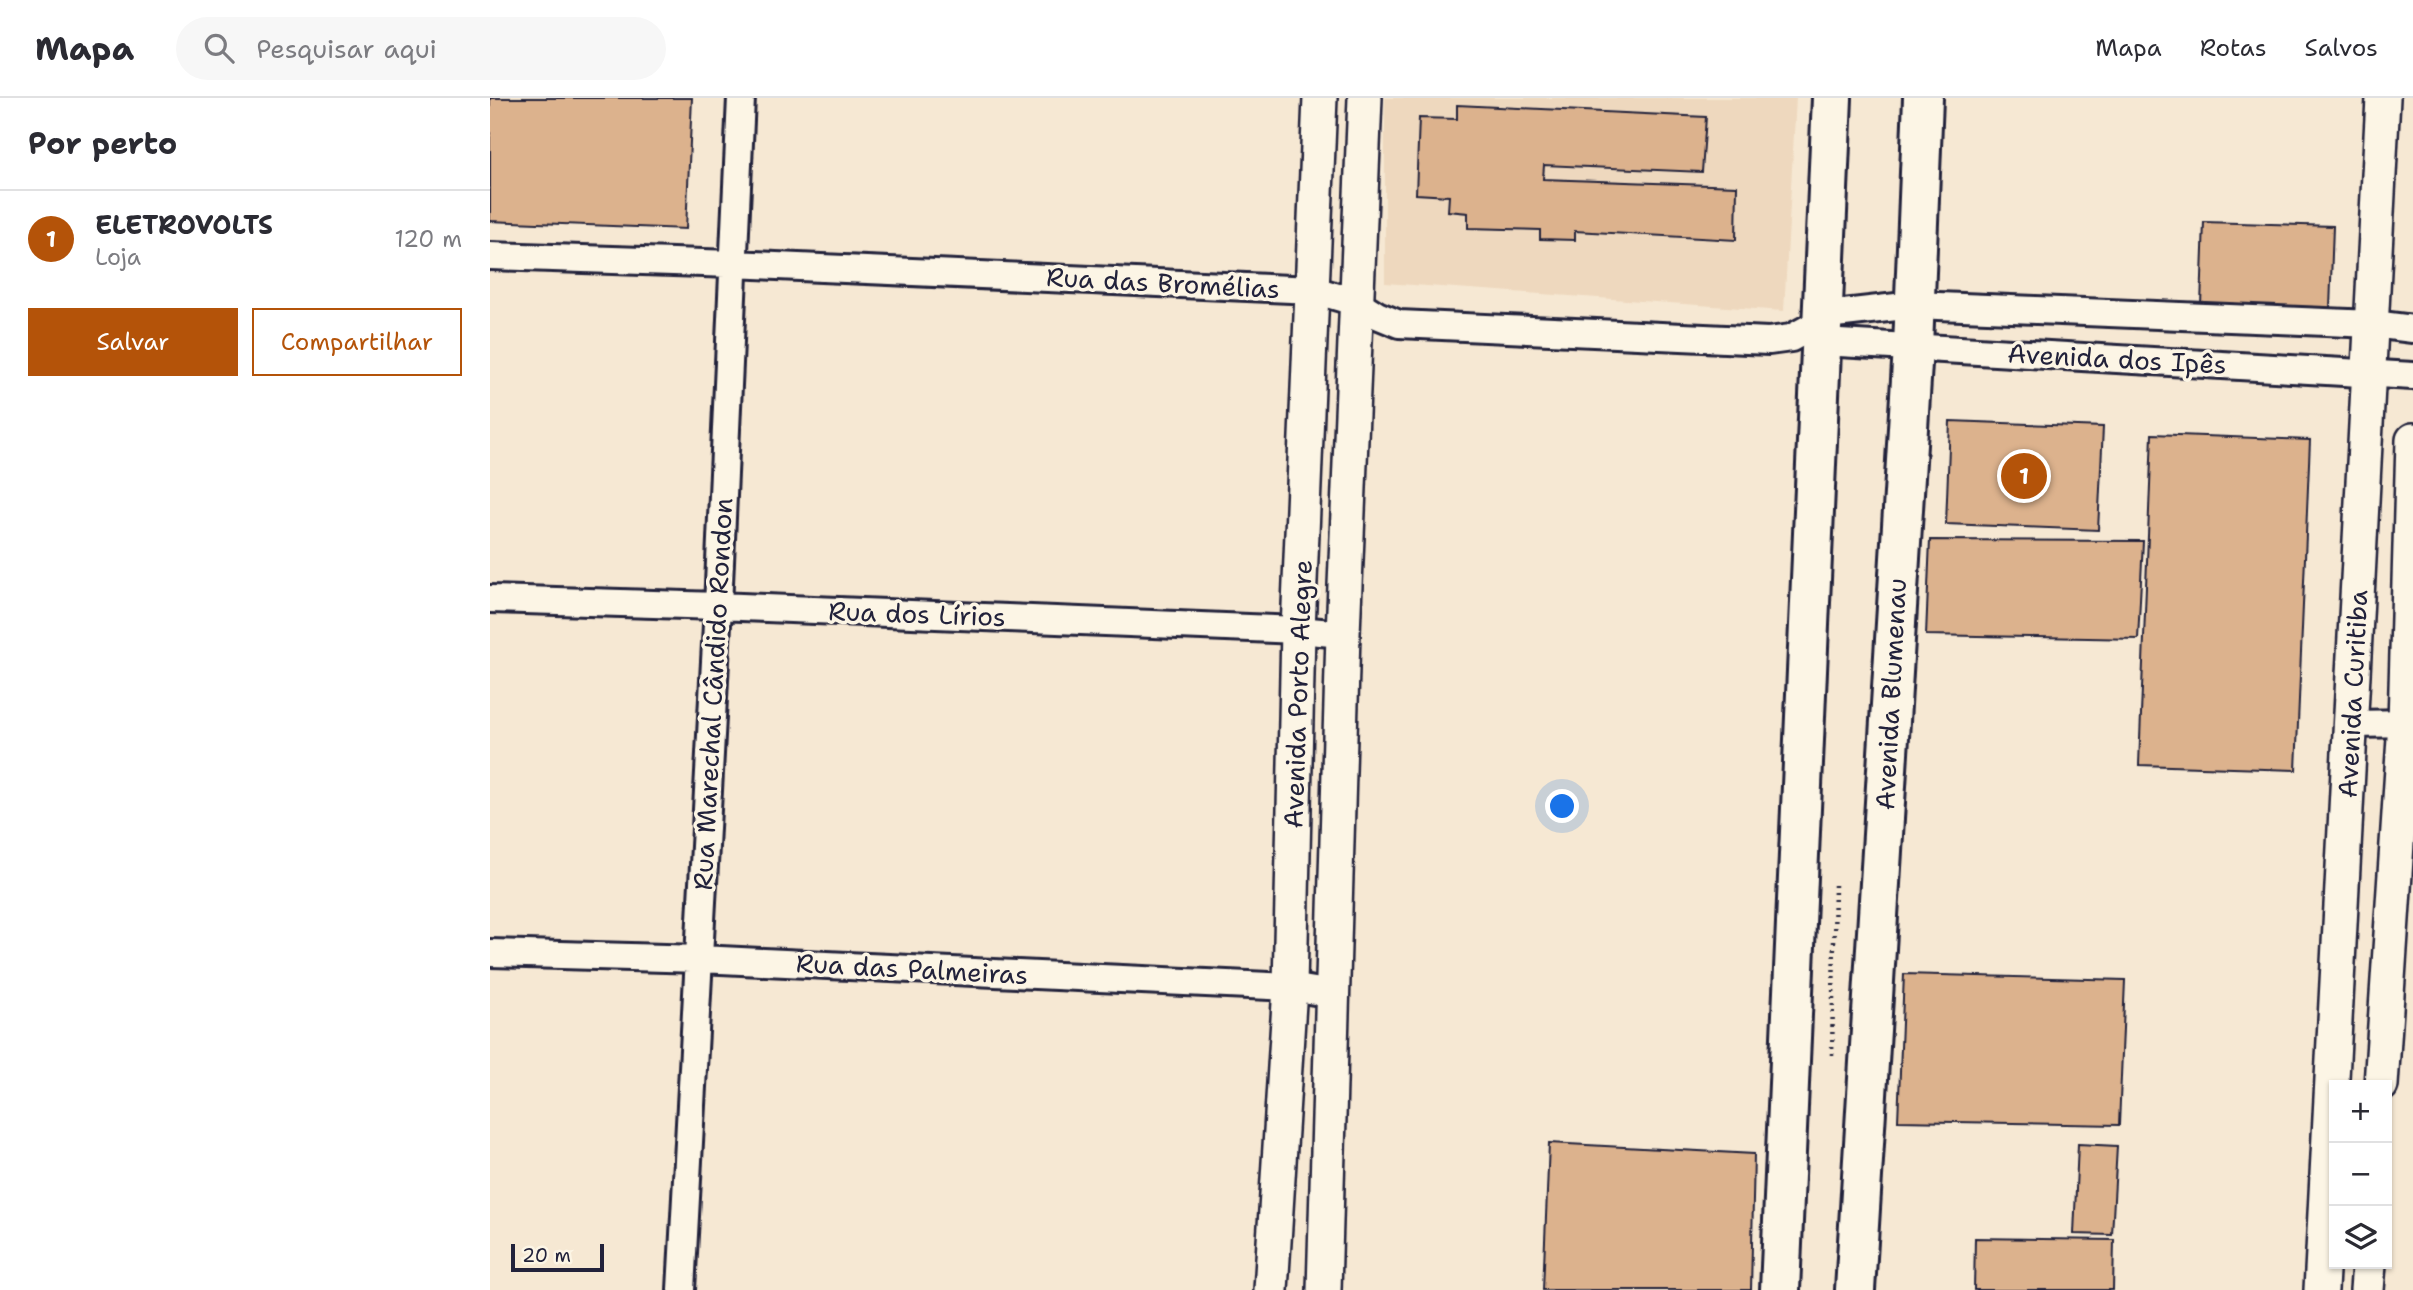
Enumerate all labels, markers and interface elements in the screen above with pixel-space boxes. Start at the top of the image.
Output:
search box [176,17,666,80]
text: Mapa [35,26,134,71]
icon: search [200,29,238,67]
text: Pesquisar aqui [256,31,437,66]
text: Mapa [2095,32,2162,64]
text: Rotas [2200,32,2267,64]
text: Salvos [2305,32,2378,64]
text: Por perto [28,123,177,164]
text: ELETROVOLTS [95,207,273,242]
text: 1 [46,224,56,254]
text: 120 m [394,224,462,254]
text: Loja [95,242,141,272]
street label: Rua das Bromélias [1045,259,1281,306]
button: Salvar [28,308,238,376]
button: Compartilhar [252,308,462,376]
street label: Avenida dos Ipês [2007,335,2227,382]
pin: 1 [2001,450,2047,502]
street label: Rua Marechal Cândido Rondon [685,497,740,891]
street label: Avenida Porto Alegre [1275,559,1320,829]
street label: Avenida Blumenau [1867,577,1914,811]
street label: Avenida Curitiba [2330,589,2375,799]
street label: Rua dos Lírios [828,593,1006,634]
your location [1545,789,1579,823]
street label: Rua das Palmeiras [795,945,1029,992]
map controls [2329,1080,2392,1269]
button: + [2329,1080,2392,1143]
button: − [2329,1143,2392,1206]
button: layers [2329,1206,2392,1269]
scale bar [511,1241,604,1273]
text: 20 m [522,1243,571,1268]

